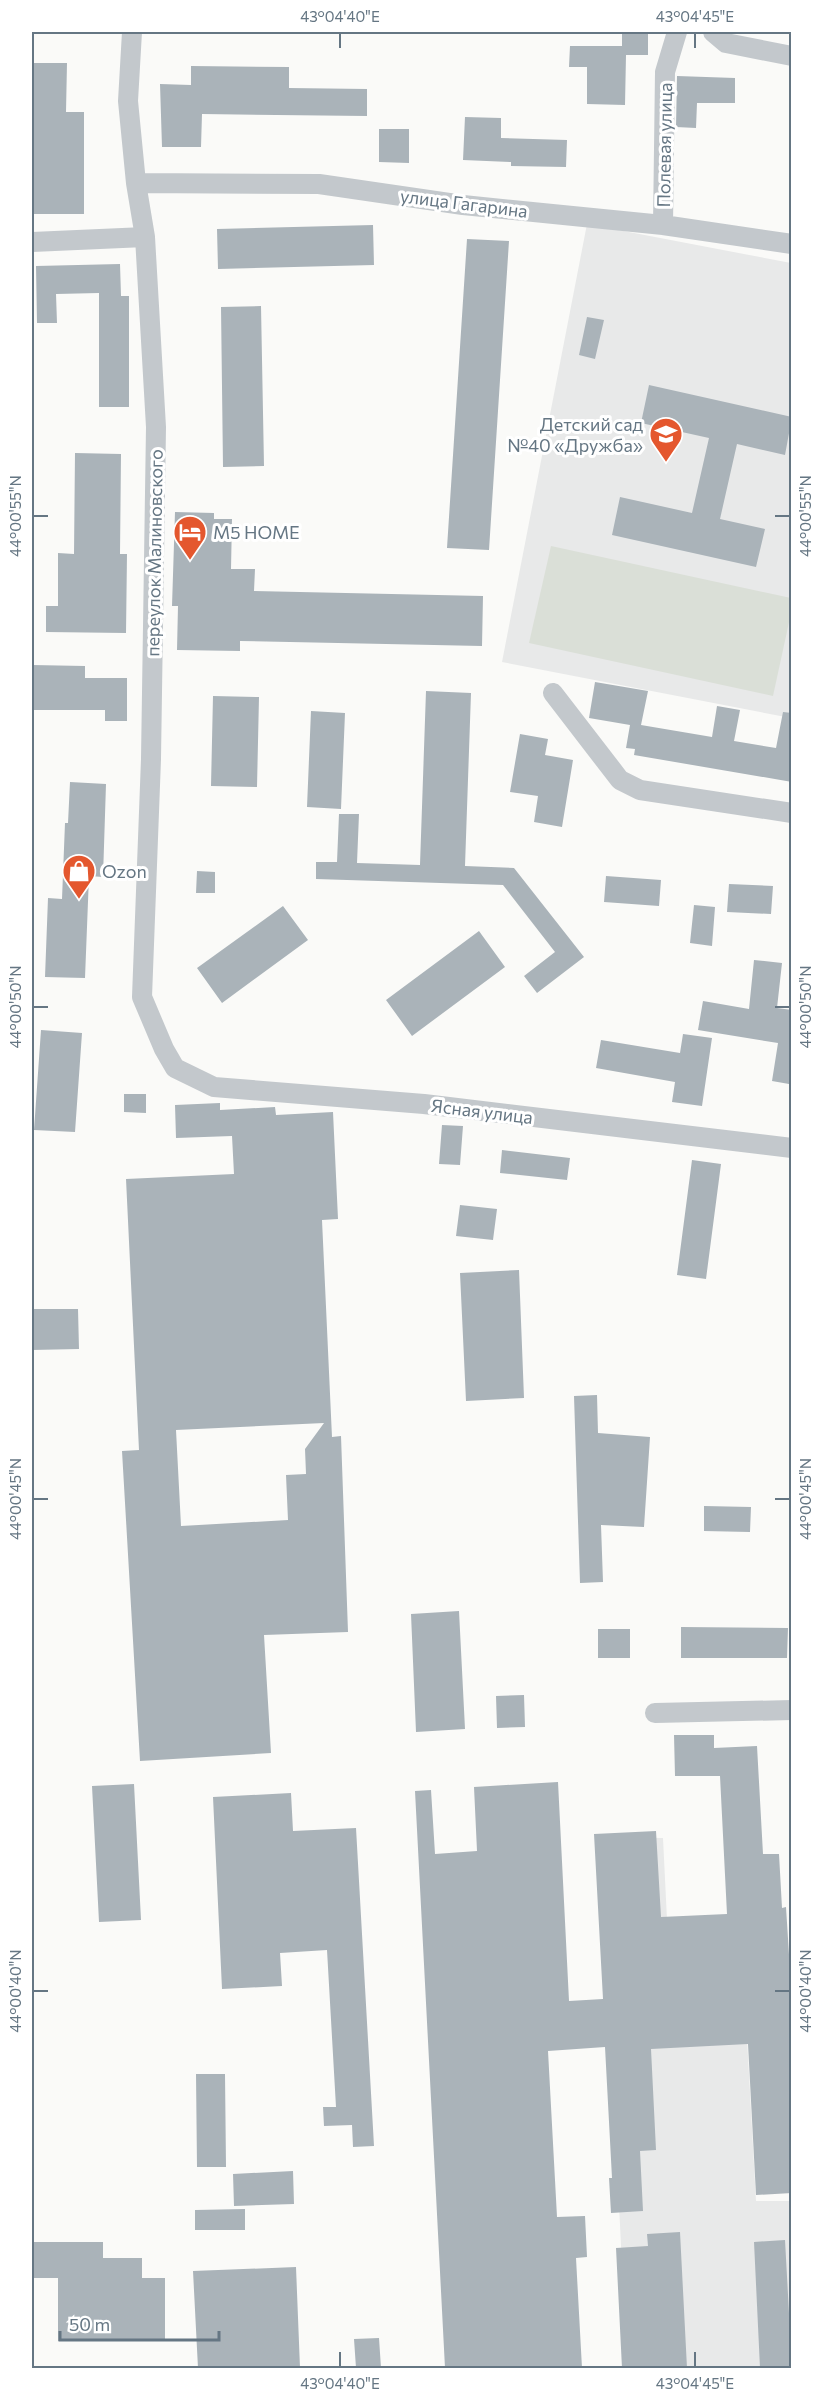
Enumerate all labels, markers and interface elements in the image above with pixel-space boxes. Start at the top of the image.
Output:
text: 43°04'40"E [300,7,380,25]
text: 43°04'45"E [656,7,734,25]
street label: Полевая улица [652,82,676,208]
street label: улица Гагарина [399,184,529,222]
place label: Детский сад №40 «Дружба» [507,413,643,456]
school or university icon: Детский сад №40 «Дружба» [648,416,684,463]
street label: переулок Малиновского [141,449,167,657]
text: 44°00'55"N [6,475,24,557]
text: 44°00'55"N [796,475,814,557]
hotel icon: M5 HOME [172,514,208,561]
place label: M5 HOME [213,521,300,543]
shop icon: Ozon [61,853,97,900]
place label: Ozon [102,860,147,882]
text: 44°00'50"N [6,966,24,1048]
text: 44°00'50"N [796,966,814,1048]
street label: Ясная улица [430,1094,534,1128]
text: 44°00'45"N [6,1458,24,1540]
text: 44°00'45"N [796,1458,814,1540]
text: 44°00'40"N [6,1949,24,2033]
text: 44°00'40"N [796,1949,814,2033]
scale bar [60,2304,219,2342]
text: 50 m [69,2313,110,2335]
text: 43°04'40"E [300,2374,380,2392]
text: 43°04'45"E [656,2374,734,2392]

